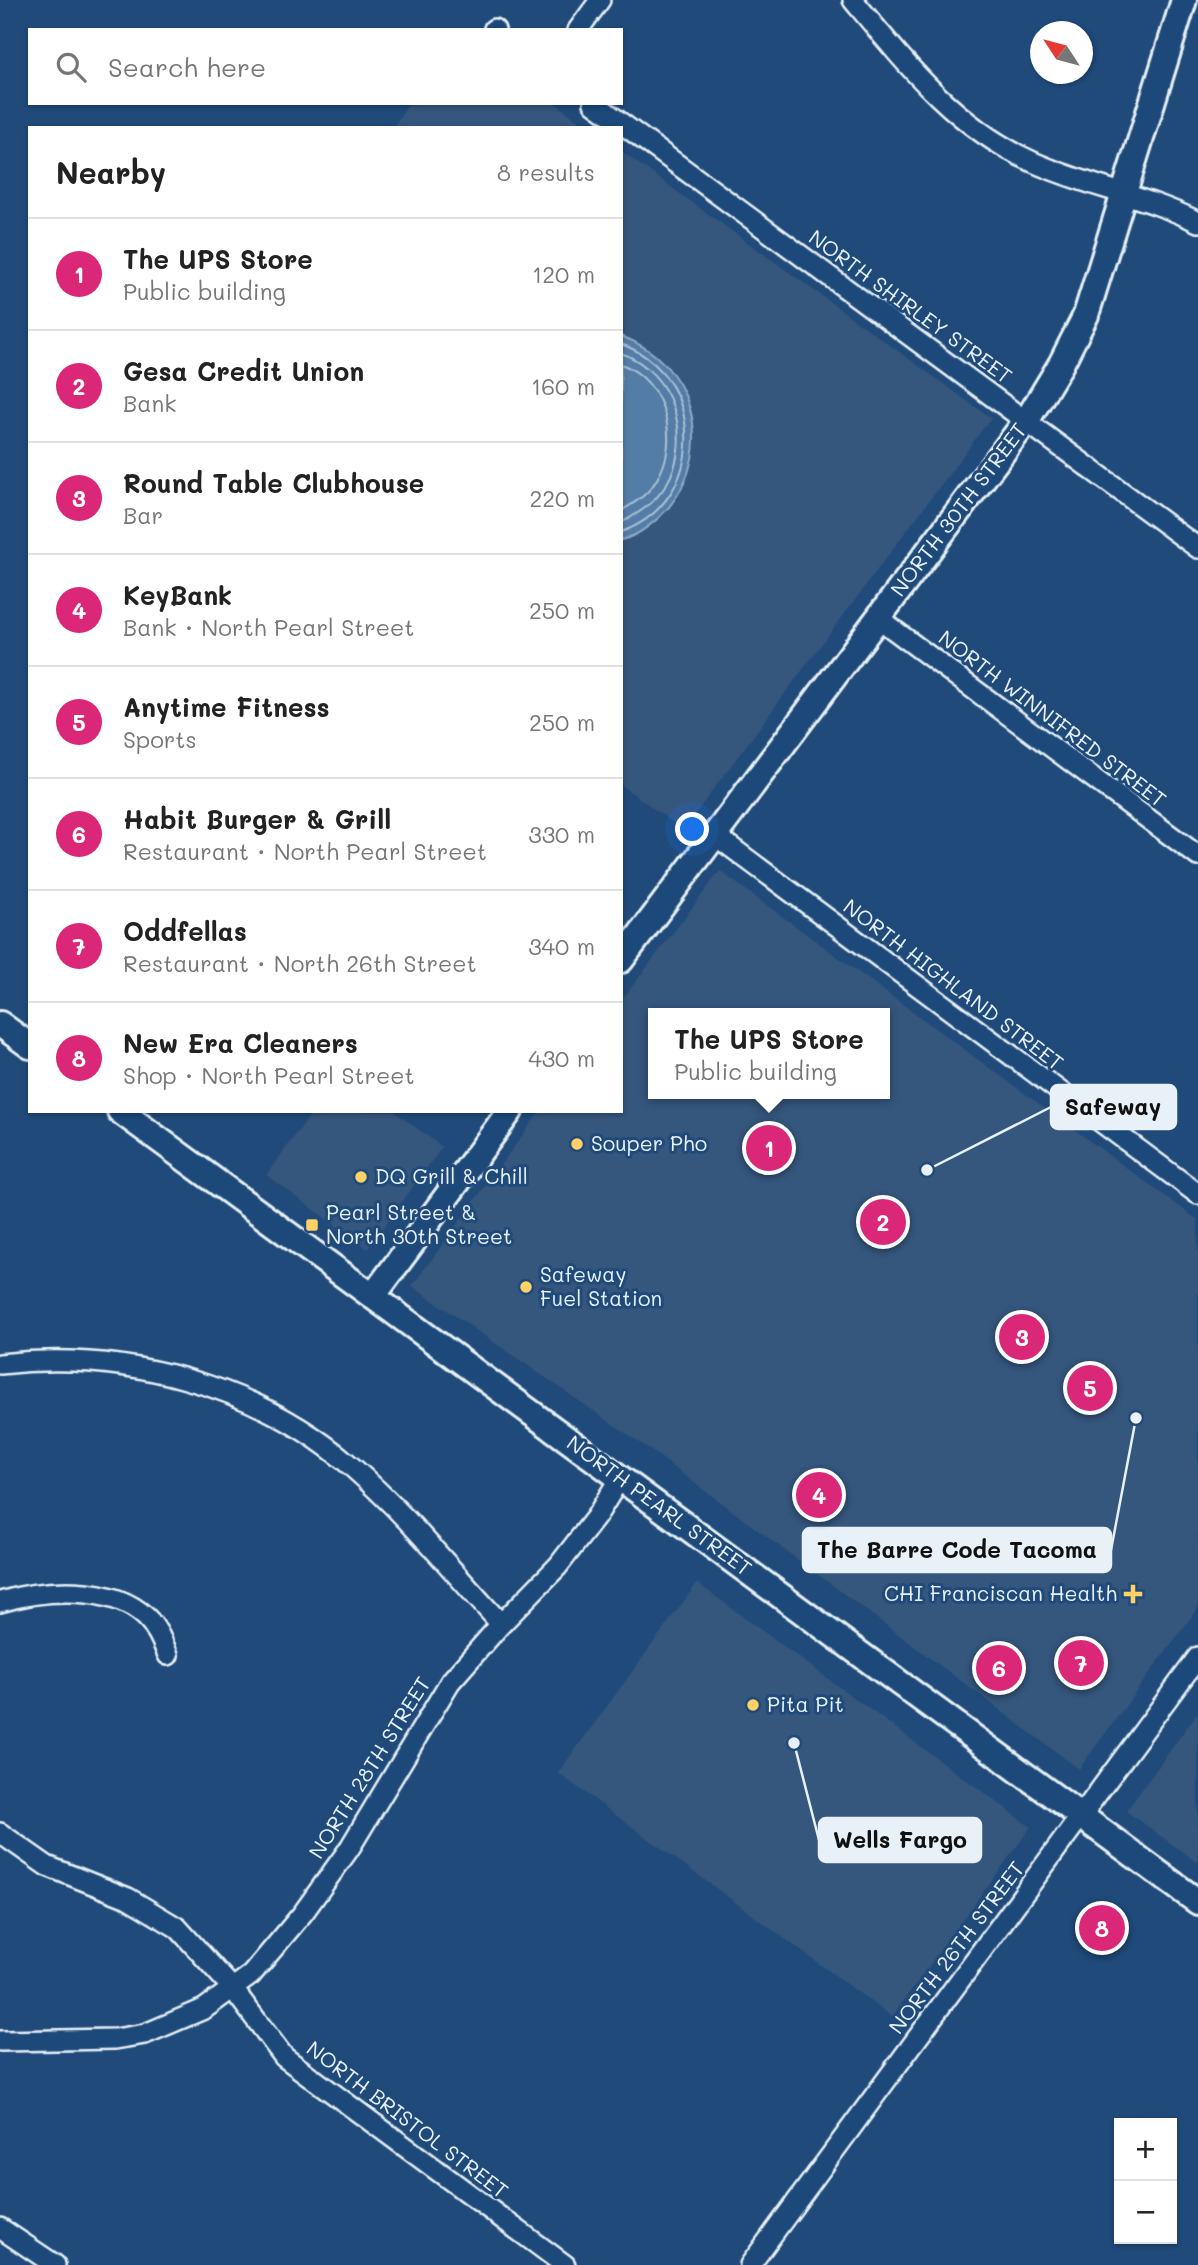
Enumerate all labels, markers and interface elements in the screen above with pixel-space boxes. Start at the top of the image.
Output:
north arrow [1030,21,1093,84]
search box [28,28,623,105]
icon: search [52,48,90,86]
text: Search here [108,50,266,84]
text: Nearby [56,152,166,192]
text: 8 results [497,157,595,187]
street label: NORTH SHIRLEY STREET [804,223,1018,389]
text: The UPS Store [123,242,313,276]
text: 1 [74,259,84,289]
text: 120 m [532,259,595,289]
text: Public building [123,276,286,306]
text: Gesa Credit Union [123,354,364,388]
text: 2 [73,371,85,401]
text: 160 m [531,371,595,401]
text: Bank [123,388,177,418]
street label: NORTH 30TH STREET [884,417,1032,601]
text: Round Table Clubhouse [123,466,424,500]
text: 3 [72,483,86,513]
text: 220 m [529,483,595,513]
text: Bar [123,500,163,530]
text: KeyBank [123,578,232,612]
text: 4 [72,595,86,625]
text: 250 m [529,595,595,625]
text: Bank · North Pearl Street [123,612,414,642]
street label: NORTH WINNIFRED STREET [934,623,1172,812]
text: Anytime Fitness [123,690,330,724]
text: 5 [72,707,86,737]
text: 250 m [529,707,595,737]
text: Sports [123,724,197,754]
text: Habit Burger & Grill [123,802,391,836]
your location [675,812,709,846]
text: 6 [72,819,86,849]
text: 330 m [528,819,595,849]
text: Restaurant · North Pearl Street [123,836,487,866]
street label: NORTH HIGHLAND STREET [838,892,1069,1075]
text: Oddfellas [123,914,247,948]
text: 7 [73,931,85,961]
text: 340 m [528,931,595,961]
text: Restaurant · North 26th Street [123,948,477,978]
popup [648,1008,890,1099]
text: The UPS Store [674,1022,864,1056]
text: New Era Cleaners [123,1026,358,1060]
text: 8 [72,1043,86,1073]
text: 430 m [528,1043,595,1073]
text: Public building [674,1056,837,1086]
text: Shop · North Pearl Street [123,1060,415,1090]
callout: Safeway [1051,1085,1176,1129]
text: Safeway [1065,1091,1161,1121]
pin: 1 [746,1122,792,1174]
place label: Souper Pho [591,1129,707,1156]
marker: Souper Pho [569,1136,585,1152]
place label: DQ Grill & Chill [375,1162,528,1189]
marker: DQ Grill & Chill [353,1169,369,1185]
pin: 2 [860,1196,906,1248]
place label: Pearl Street & North 30th Street [326,1198,512,1249]
marker: Pearl Street & North 30th Street [304,1217,320,1233]
place label: Safeway Fuel Station [540,1260,662,1311]
marker: Safeway Fuel Station [518,1279,534,1295]
pin: 3 [999,1311,1045,1363]
pin: 5 [1067,1362,1113,1414]
street label: NORTH PEARL STREET [562,1429,758,1581]
pin: 4 [796,1469,842,1521]
callout: The Barre Code Tacoma [803,1528,1111,1572]
text: The Barre Code Tacoma [817,1534,1097,1564]
place label: CHI Franciscan Health [884,1579,1117,1606]
marker: CHI Franciscan Health [1123,1584,1143,1604]
pin: 7 [1058,1637,1104,1689]
pin: 6 [976,1642,1022,1694]
street label: NORTH 28TH STREET [302,1671,436,1863]
place label: Pita Pit [767,1690,844,1717]
marker: Pita Pit [745,1697,761,1713]
callout: Wells Fargo [819,1818,981,1862]
text: Wells Fargo [833,1824,967,1854]
street label: NORTH 26TH STREET [882,1855,1030,2039]
pin: 8 [1079,1902,1125,1954]
street label: NORTH BRISTOL STREET [302,2034,514,2203]
map controls [1114,2118,1177,2244]
button: + [1114,2118,1177,2181]
button: − [1114,2181,1177,2244]

